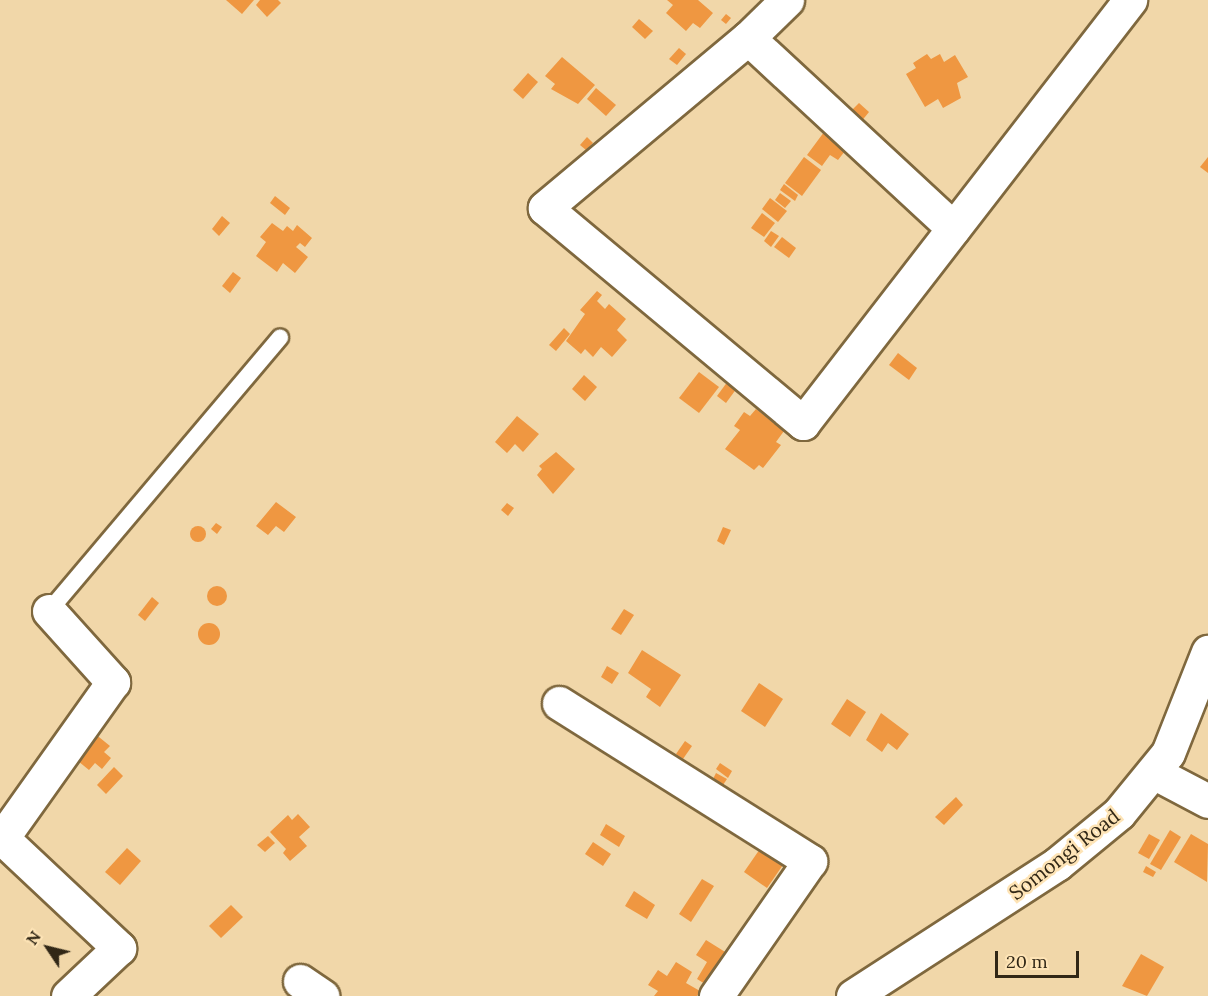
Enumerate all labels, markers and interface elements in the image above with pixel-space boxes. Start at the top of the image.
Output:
street label: Somongi Road [1004,803,1124,905]
north arrow [18,918,78,978]
text: N [22,927,45,948]
scale bar [998,939,1082,977]
text: 20 m [1006,950,1048,973]

